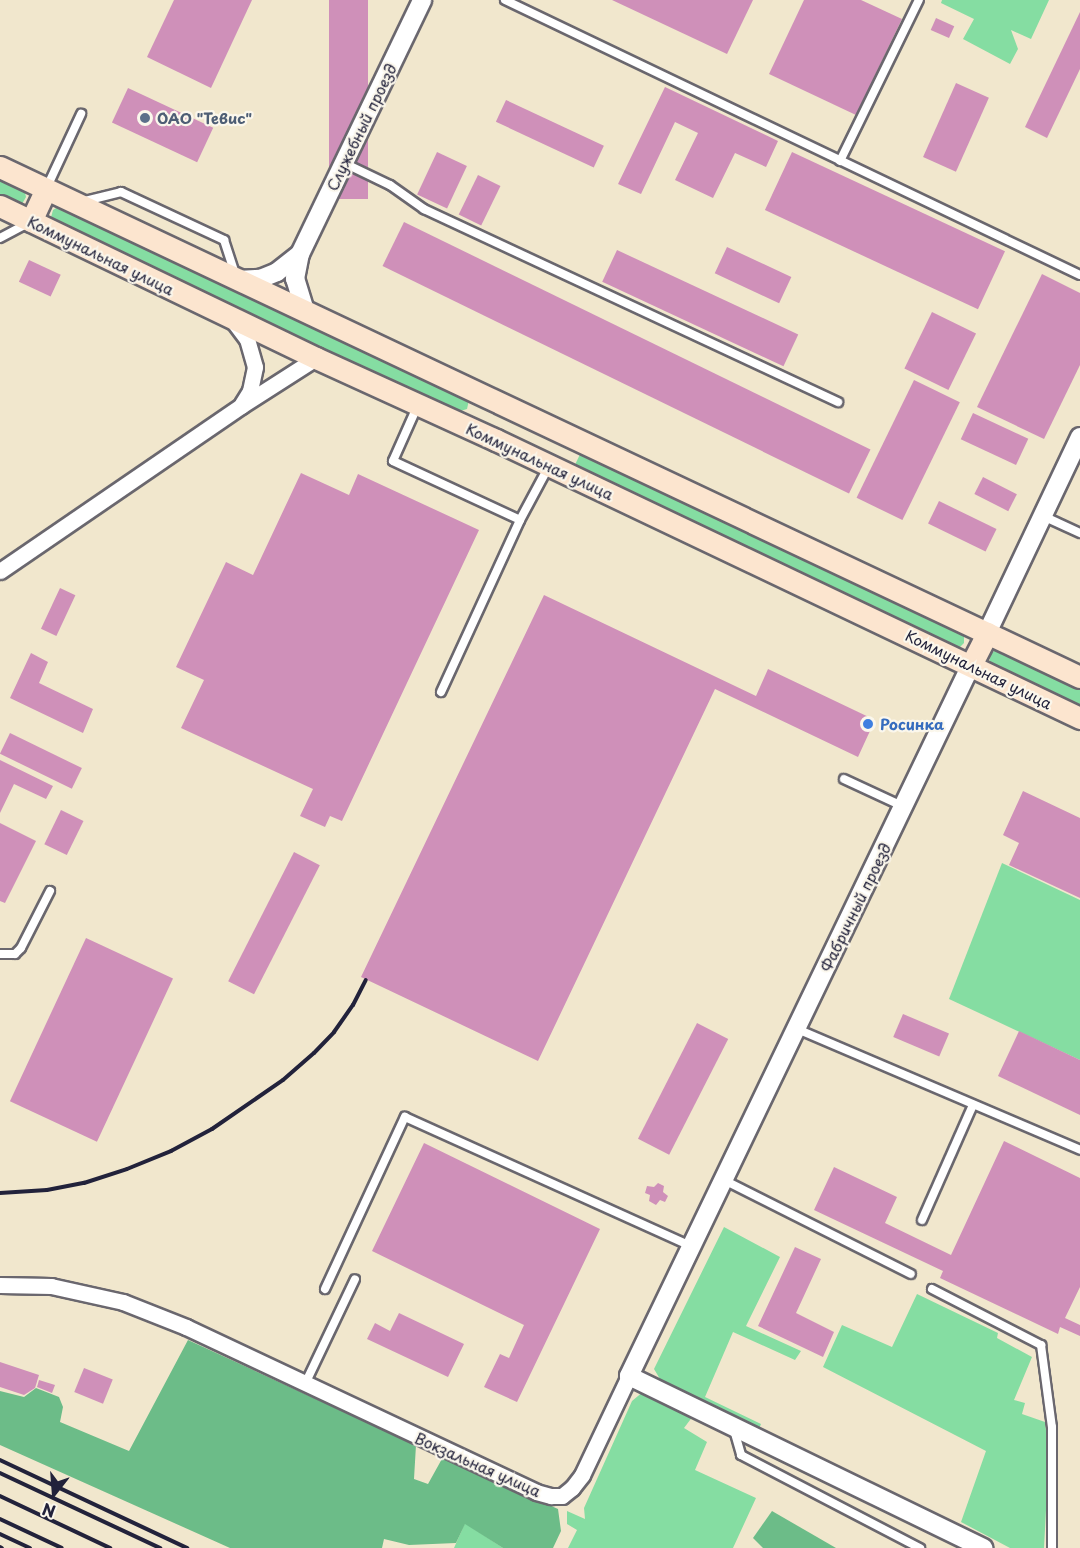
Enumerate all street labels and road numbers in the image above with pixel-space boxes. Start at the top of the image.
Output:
street label: Служебный проезд [322,61,400,193]
street label: Коммунальная улица [25,212,177,298]
street label: Коммунальная улица [463,419,617,503]
street label: Коммунальная улица [903,626,1055,712]
street label: Фабричный проезд [816,840,894,974]
street label: Вокзальная улица [412,1428,544,1500]

